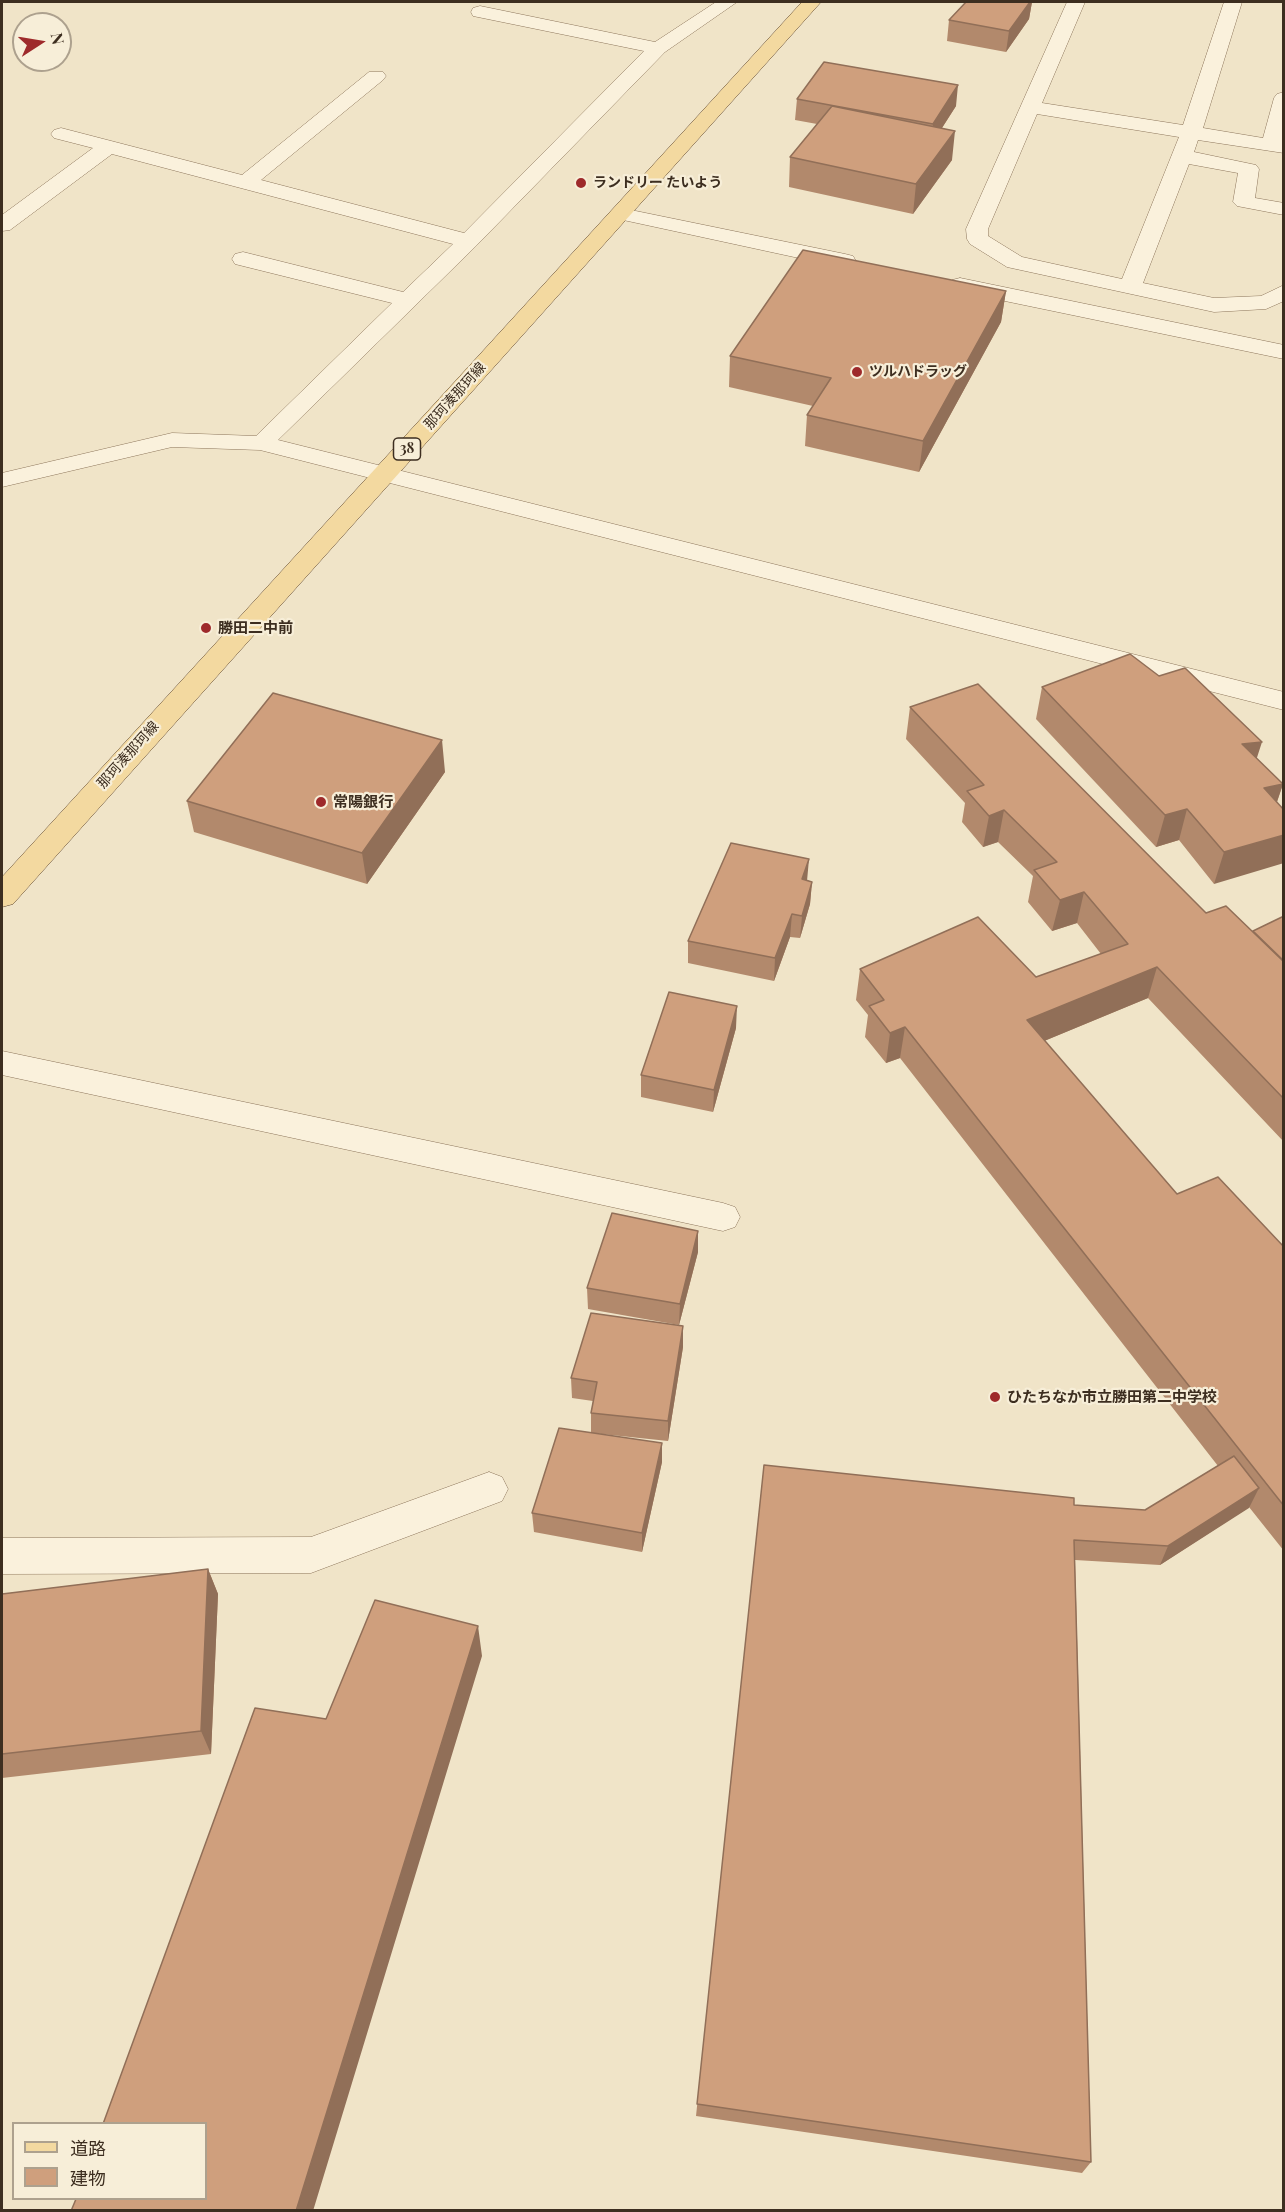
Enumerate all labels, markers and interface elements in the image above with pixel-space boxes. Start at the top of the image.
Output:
north arrow [12,12,72,72]
text: N [47,31,70,46]
place label: ランドリー たいよう [593,175,722,191]
marker: ランドリー たいよう [574,176,588,190]
street label: 那珂湊那珂線 [421,359,489,433]
place label: ツルハドラッグ [869,364,967,380]
marker: ツルハドラッグ [850,365,864,379]
road number: 38 [394,438,420,460]
place label: 勝田二中前 [218,619,293,637]
marker: 勝田二中前 [199,621,213,635]
street label: 那珂湊那珂線 [94,718,162,792]
place label: 常陽銀行 [333,793,393,811]
marker: 常陽銀行 [314,795,328,809]
place label: ひたちなか市立勝田第二中学校 [1007,1388,1217,1406]
marker: ひたちなか市立勝田第二中学校 [988,1390,1002,1404]
legend [12,2122,207,2200]
text: 道路 [70,2136,106,2160]
text: 建物 [70,2166,106,2190]

